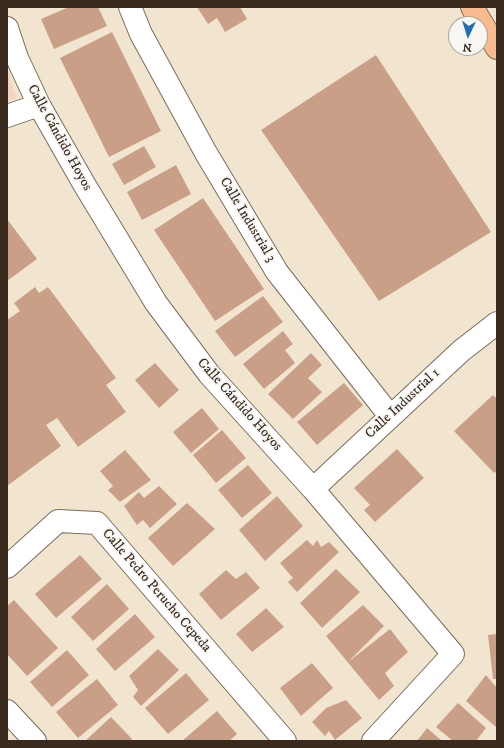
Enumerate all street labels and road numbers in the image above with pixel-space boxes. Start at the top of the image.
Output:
street label: Calle Cándido Hoyos [23,82,95,194]
street label: Calle Industrial 3 [215,175,279,265]
street label: Calle Cándido Hoyos [193,355,285,455]
street label: Calle Industrial 1 [362,365,444,443]
street label: Calle Pedro Perucho Cepeda [98,526,214,656]

